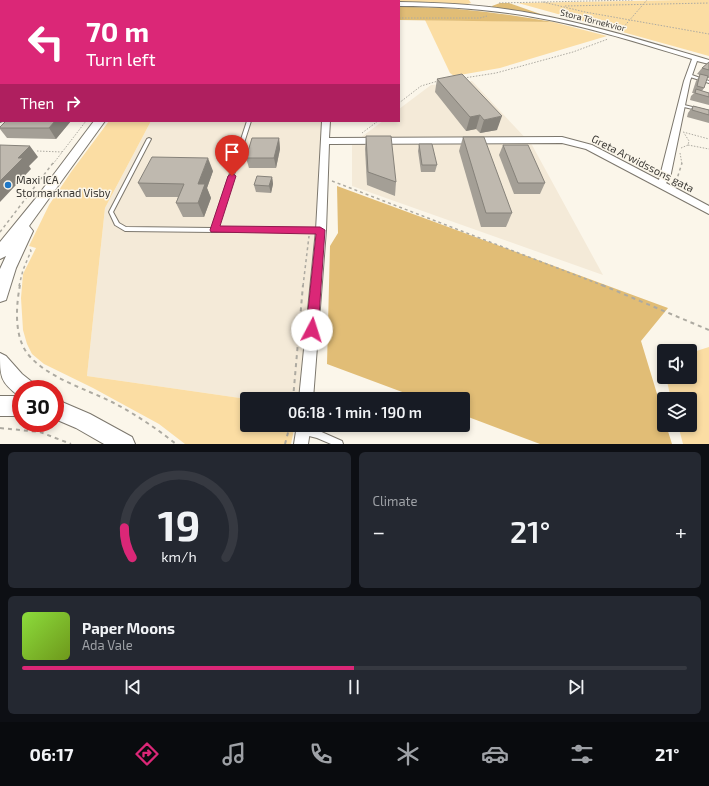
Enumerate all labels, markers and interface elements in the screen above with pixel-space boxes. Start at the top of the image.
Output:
street label: Stora Törnekvior [559,7,627,34]
text: 70 m [86,14,149,48]
icon: left [20,16,72,68]
text: Turn left [86,48,156,70]
icon: right [62,92,84,114]
text: Then [20,94,54,112]
street label: Greta Arwidssons gata [590,132,696,194]
pin [215,135,249,176]
icon: arrive [221,141,243,163]
place label: Maxi ICA Stormarknad Visby [16,173,111,199]
marker: Maxi ICA Stormarknad Visby [3,180,13,190]
position arrow [291,309,333,351]
map controls [657,344,697,432]
button: sound [657,344,697,384]
speed limit sign: 30 [12,380,64,432]
button: layers [657,392,697,432]
text: 06:18 · 1 min · 190 m [288,403,422,421]
text: Climate [373,493,417,509]
text: 19 [158,499,201,549]
text: 21° [510,513,550,549]
text: − [373,518,385,544]
text: + [675,518,687,544]
text: km/h [162,548,197,565]
text: Paper Moons [82,619,175,637]
text: Ada Vale [82,637,133,653]
icon: previous [122,676,144,698]
icon: pause [343,676,365,698]
icon: next [565,676,587,698]
icon: directions [133,740,161,768]
icon: music [220,740,248,768]
icon: phone [307,740,335,768]
icon: climate [394,740,422,768]
icon: car [481,740,509,768]
icon: filters [568,740,596,768]
text: 06:17 [30,743,73,765]
text: 21° [655,743,679,765]

